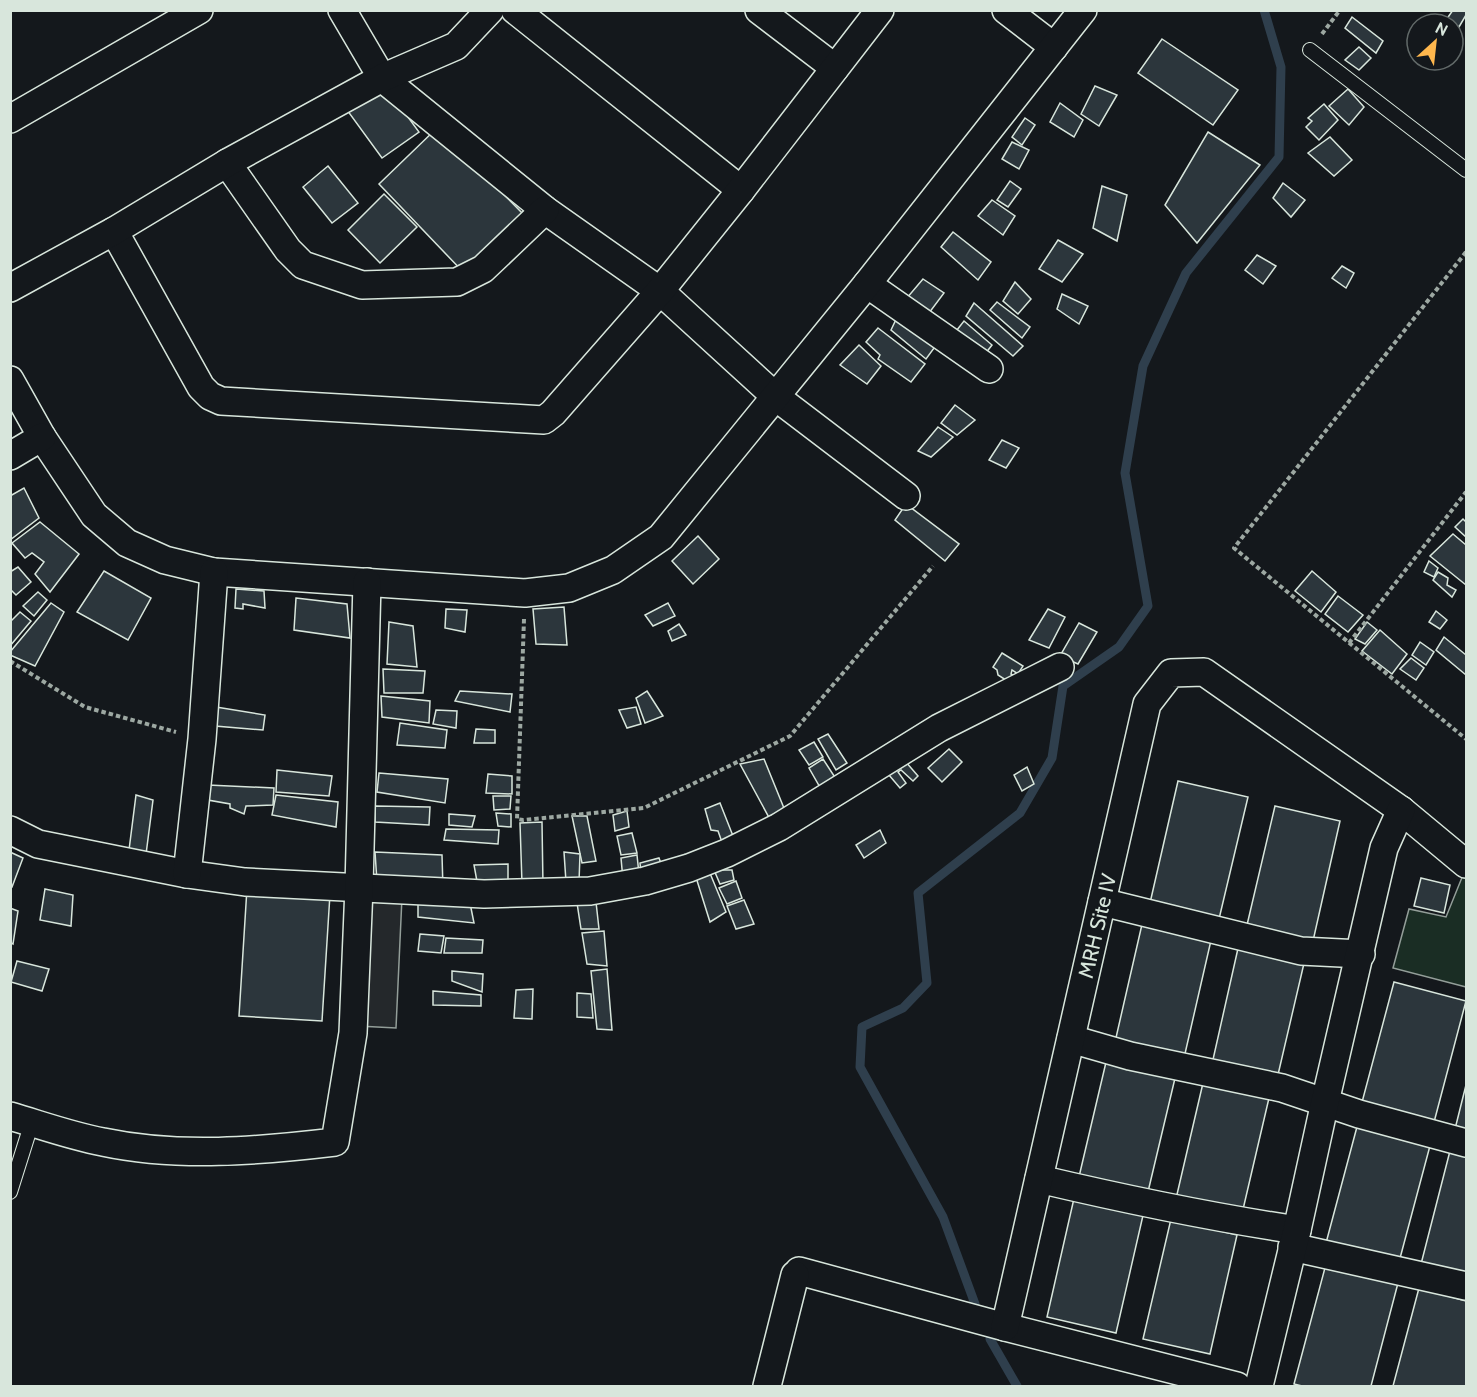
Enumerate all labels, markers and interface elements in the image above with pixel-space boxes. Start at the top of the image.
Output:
north arrow [1405,12,1465,72]
text: N [1432,18,1451,40]
street label: MRH Site IV [1073,871,1121,981]

